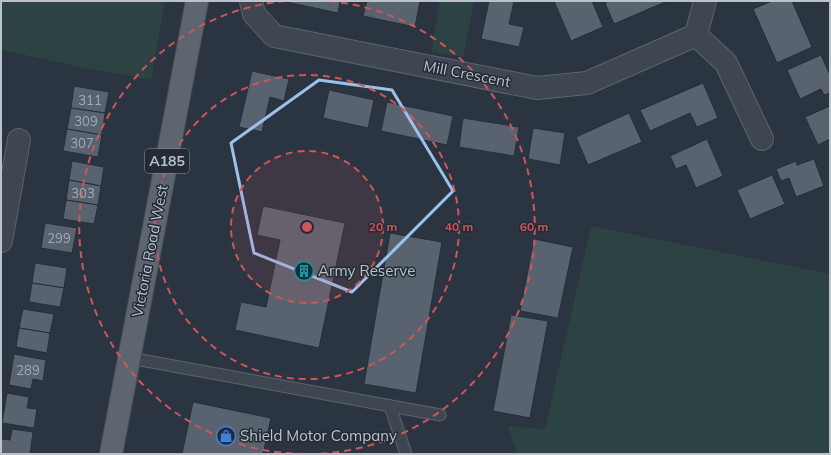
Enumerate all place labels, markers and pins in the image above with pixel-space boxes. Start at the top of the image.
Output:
centre of rings [300,220,314,234]
building icon: Army Reserve [293,260,315,282]
place label: Army Reserve [318,261,415,280]
shop icon: Shield Motor Company [215,425,237,447]
place label: Shield Motor Company [240,426,397,445]

